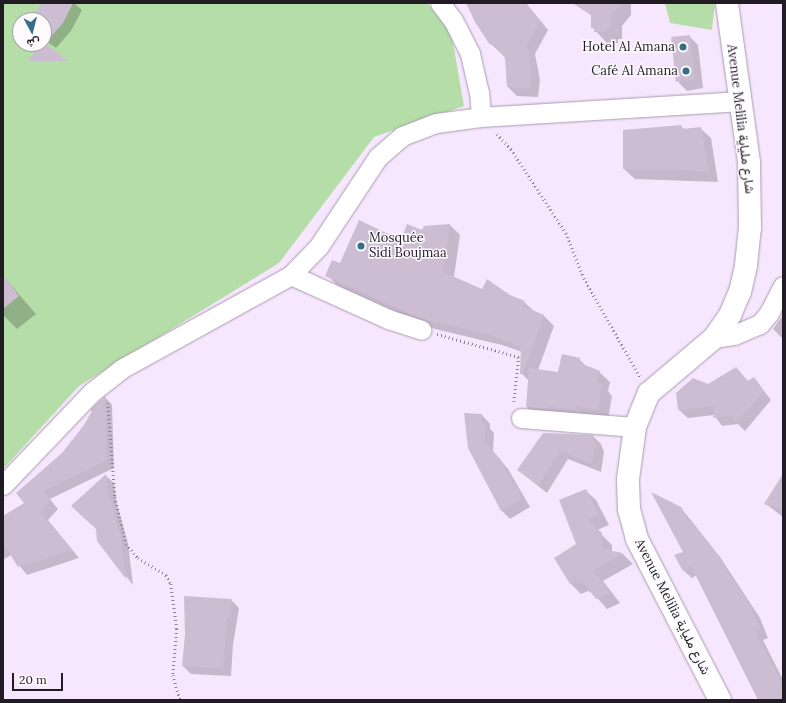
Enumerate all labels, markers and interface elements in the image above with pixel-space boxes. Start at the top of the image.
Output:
north arrow [12,12,52,52]
text: ش [26,35,41,51]
place label: Hotel Al Amana [582,39,675,55]
marker: Hotel Al Amana [678,42,688,52]
street label: Avenue Melilia شارع ملياية [723,43,757,195]
place label: Café Al Amana [591,63,678,79]
marker: Café Al Amana [681,66,691,76]
place label: Mosquée Sidi Boujmaa [369,231,447,262]
marker: Mosquée Sidi Boujmaa [356,241,366,251]
street label: Avenue Melilia شارع ملياية [631,536,713,678]
scale bar [14,665,65,691]
text: 20 m [19,672,47,687]

